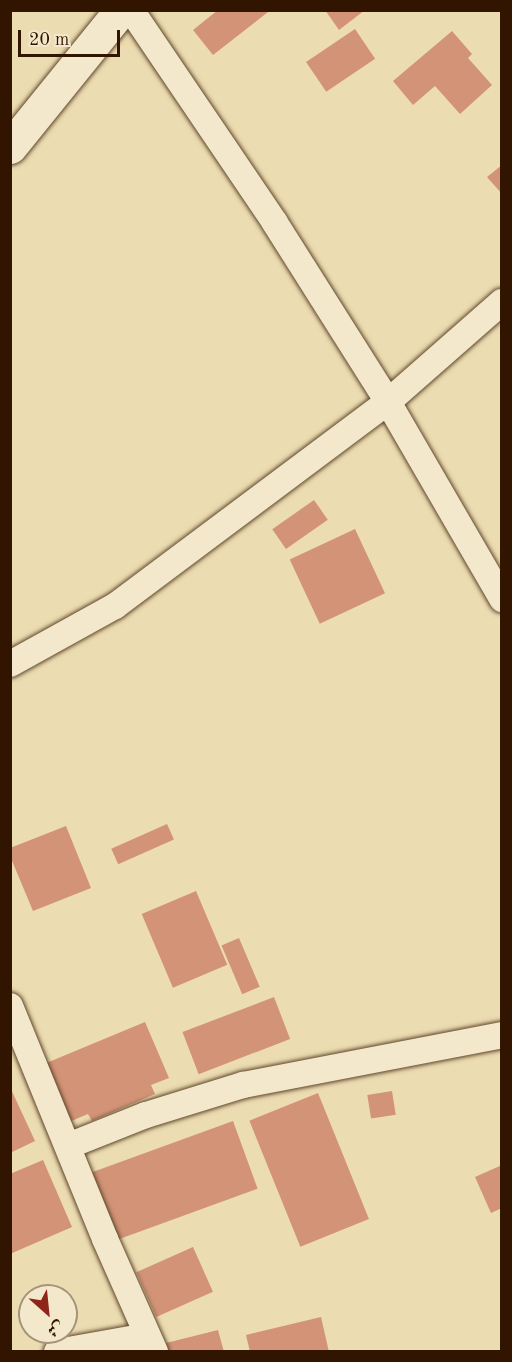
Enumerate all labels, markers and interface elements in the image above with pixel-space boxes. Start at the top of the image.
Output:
scale bar [21,18,123,56]
text: 20 m [29,31,69,49]
north arrow [18,1284,78,1344]
text: ش [45,1318,66,1339]

